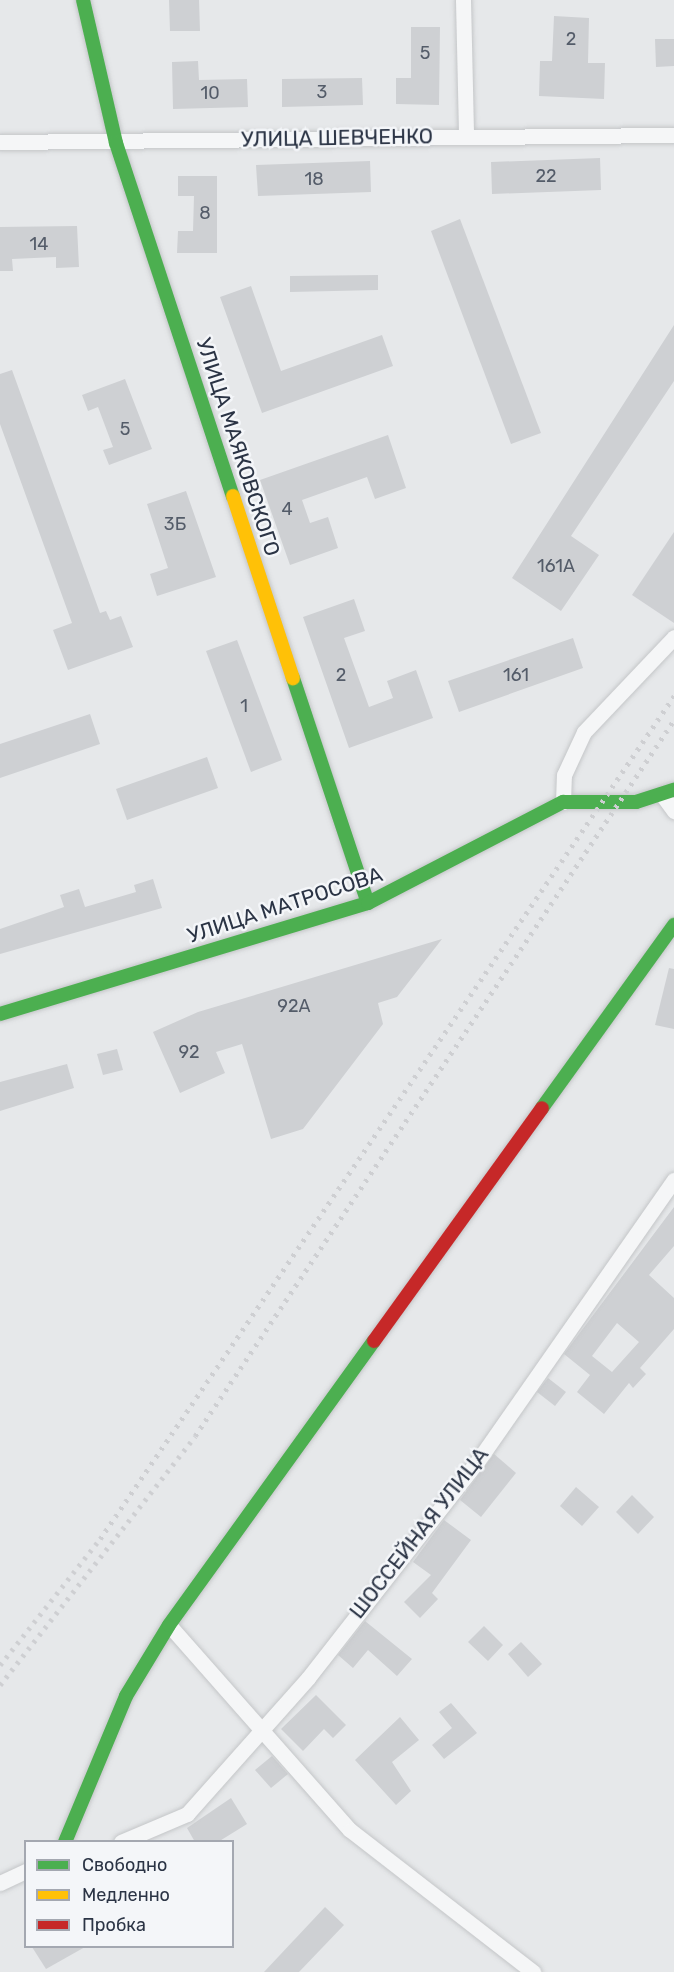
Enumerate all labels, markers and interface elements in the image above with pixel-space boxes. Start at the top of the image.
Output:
house number: 2 [566,28,576,50]
house number: 5 [420,42,430,64]
house number: 3 [317,81,327,103]
house number: 10 [200,82,220,104]
street label: УЛИЦА ШЕВЧЕНКО [241,124,433,152]
house number: 22 [535,165,557,187]
house number: 18 [304,168,324,190]
house number: 8 [199,202,211,224]
house number: 14 [30,233,48,255]
street label: УЛИЦА МАЯКОВСКОГО [191,335,285,559]
house number: 5 [120,418,130,440]
house number: 4 [281,498,293,520]
house number: 3Б [164,513,186,535]
house number: 161А [537,555,575,577]
house number: 2 [336,664,346,686]
house number: 161 [503,664,529,686]
house number: 1 [240,695,248,717]
street label: УЛИЦА МАТРОСОВА [184,862,386,948]
house number: 92А [277,995,311,1017]
house number: 92 [178,1041,200,1063]
street label: ШОССЕЙНАЯ УЛИЦА [344,1442,494,1624]
legend [24,1840,234,1948]
text: Свободно [82,1854,167,1876]
text: Медленно [82,1884,170,1906]
text: Пробка [82,1914,146,1936]

